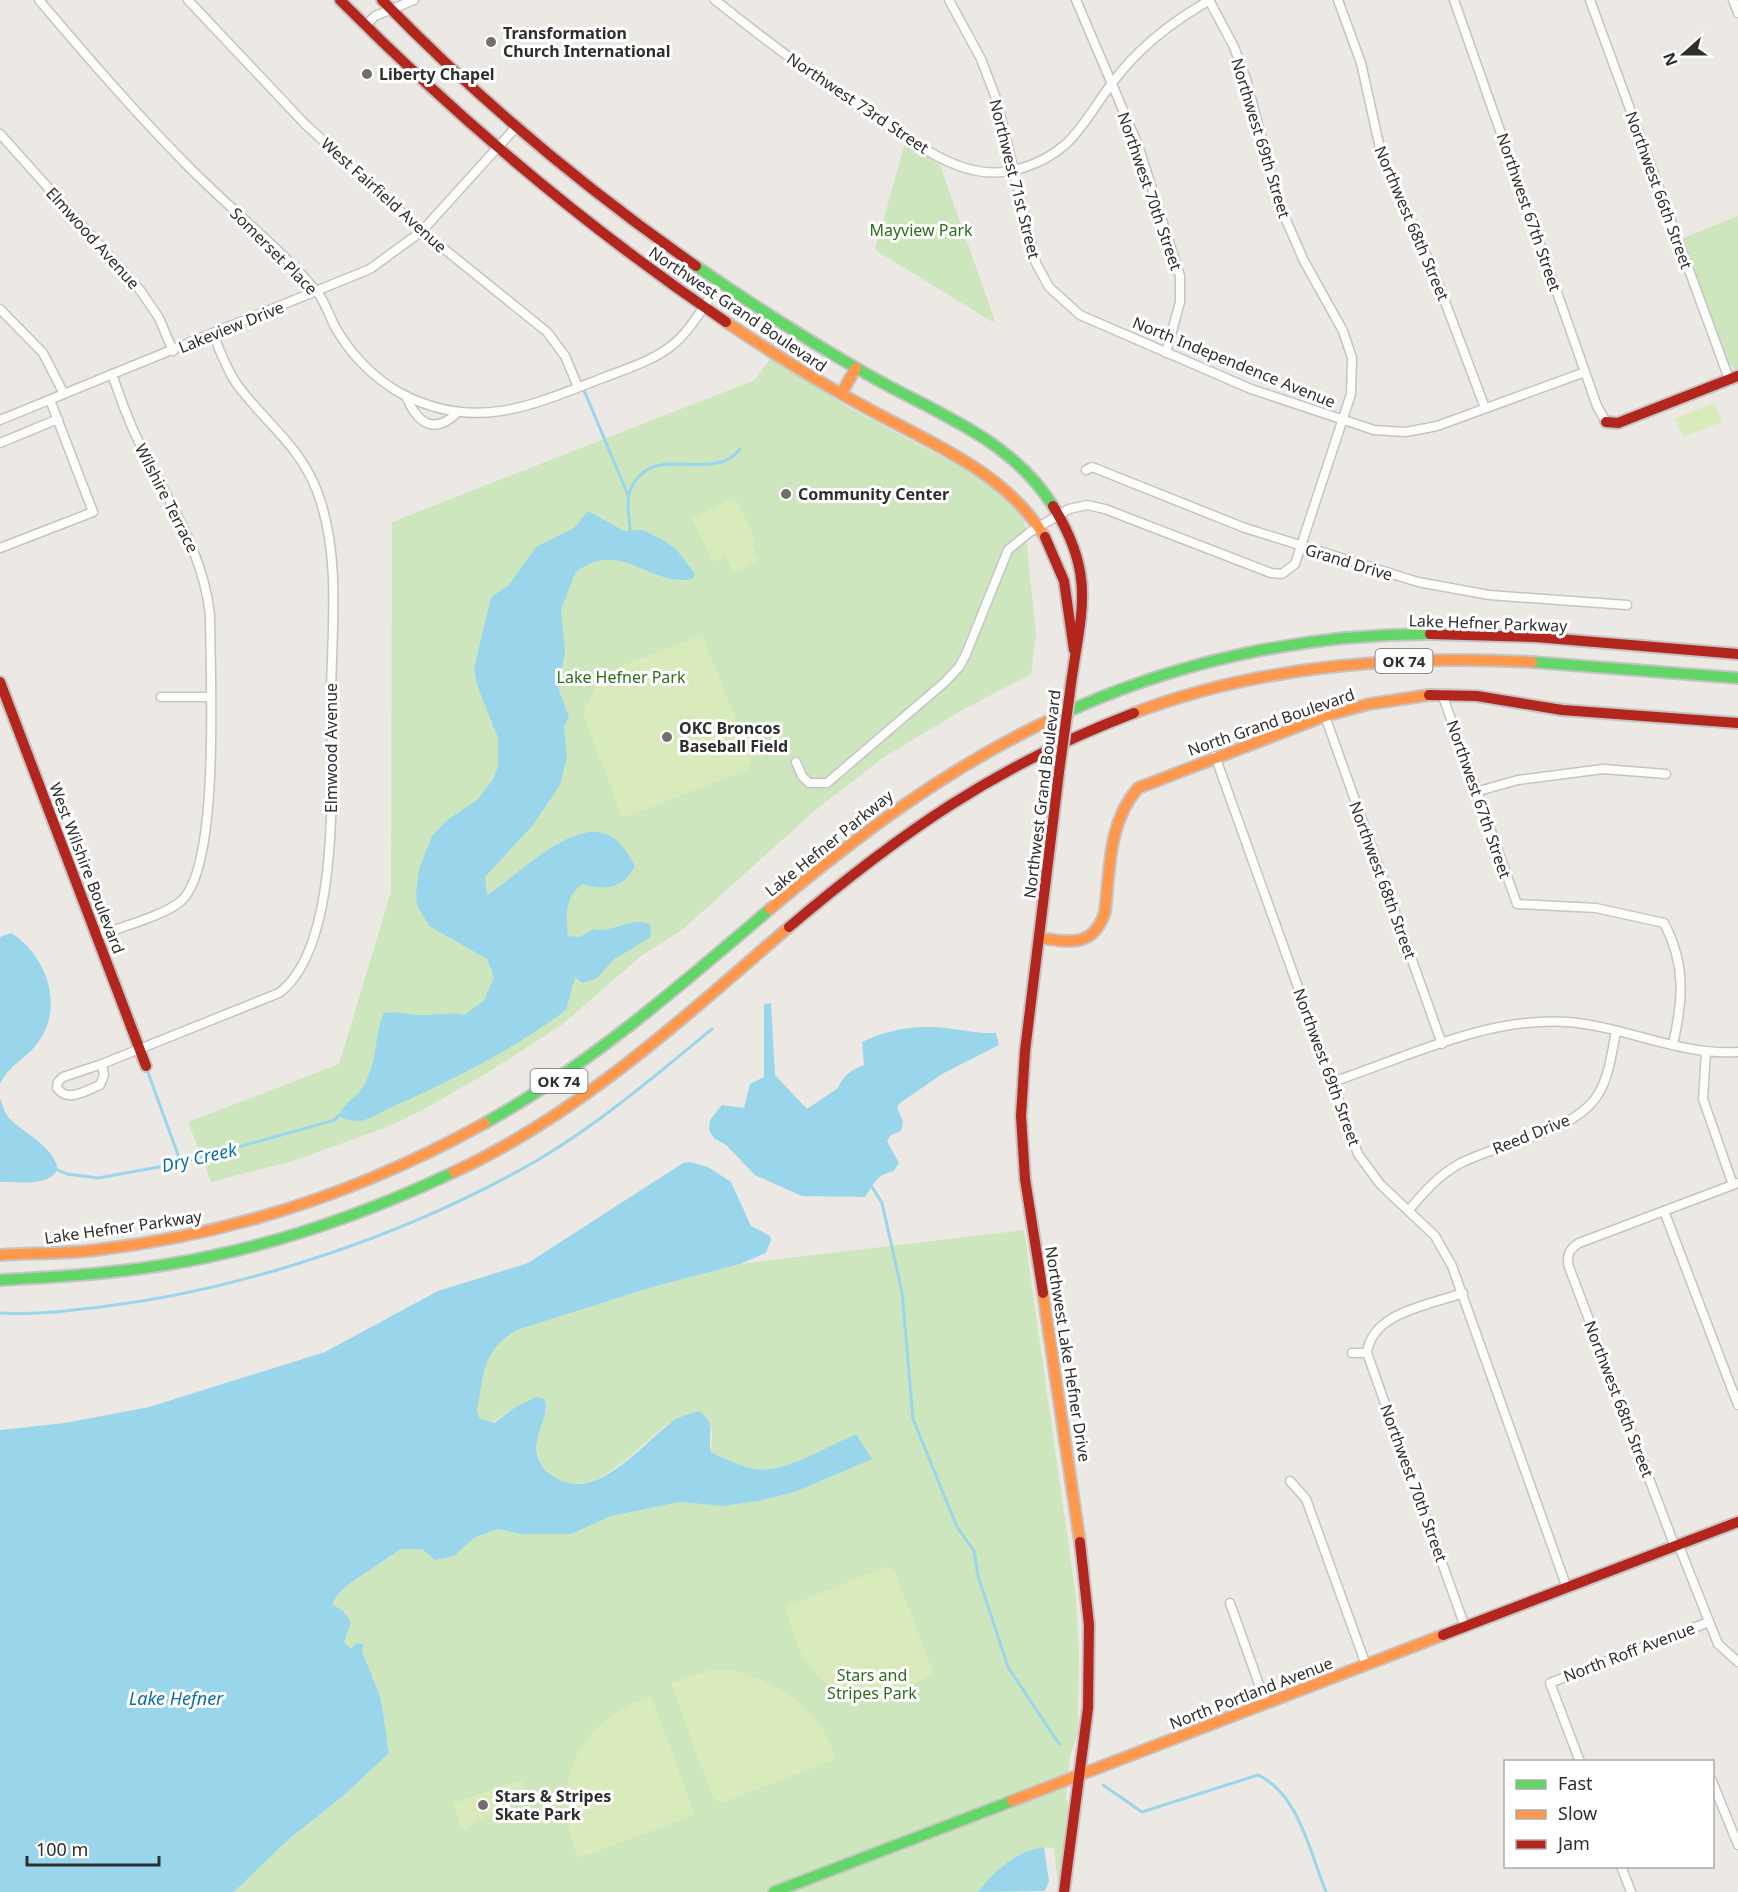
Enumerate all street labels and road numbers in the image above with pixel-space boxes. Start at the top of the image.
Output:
street label: Northwest 73rd Street [783,47,933,159]
street label: Northwest 69th Street [1226,55,1296,221]
street label: Northwest 71st Street [985,97,1046,261]
street label: Northwest 66th Street [1620,108,1698,272]
street label: Northwest 70th Street [1113,109,1188,273]
street label: Northwest 67th Street [1492,130,1567,294]
street label: West Fairfield Avenue [316,133,452,257]
street label: Northwest 68th Street [1369,142,1455,304]
street label: Elmwood Avenue [41,182,145,294]
street label: Somerset Place [226,203,322,299]
street label: Northwest Grand Boulevard [645,241,831,377]
street label: Lakeview Drive [175,296,287,358]
street label: North Independence Avenue [1129,311,1339,413]
street label: Wilshire Terrace [130,440,204,556]
street label: Grand Drive [1303,538,1395,586]
street label: Lake Hefner Parkway [1408,609,1569,637]
road number: OK 74 [1376,649,1432,673]
street label: Elmwood Avenue [320,683,342,813]
street label: North Grand Boulevard [1185,683,1357,761]
street label: Northwest Grand Boulevard [1018,688,1066,900]
street label: Northwest 67th Street [1442,717,1517,881]
street label: West Wilshire Boulevard [44,779,130,957]
street label: Lake Hefner Parkway [760,784,898,901]
street label: Northwest 68th Street [1344,798,1422,962]
street label: Northwest 69th Street [1288,985,1366,1149]
road number: OK 74 [530,1069,588,1093]
street label: Reed Drive [1489,1109,1573,1159]
street label: Lake Hefner Parkway [43,1205,204,1249]
street label: Northwest Lake Hefner Drive [1040,1245,1096,1463]
street label: Northwest 68th Street [1579,1318,1659,1481]
street label: Northwest 70th Street [1375,1401,1453,1565]
street label: North Roff Avenue [1560,1617,1698,1687]
street label: North Portland Avenue [1166,1652,1336,1734]

